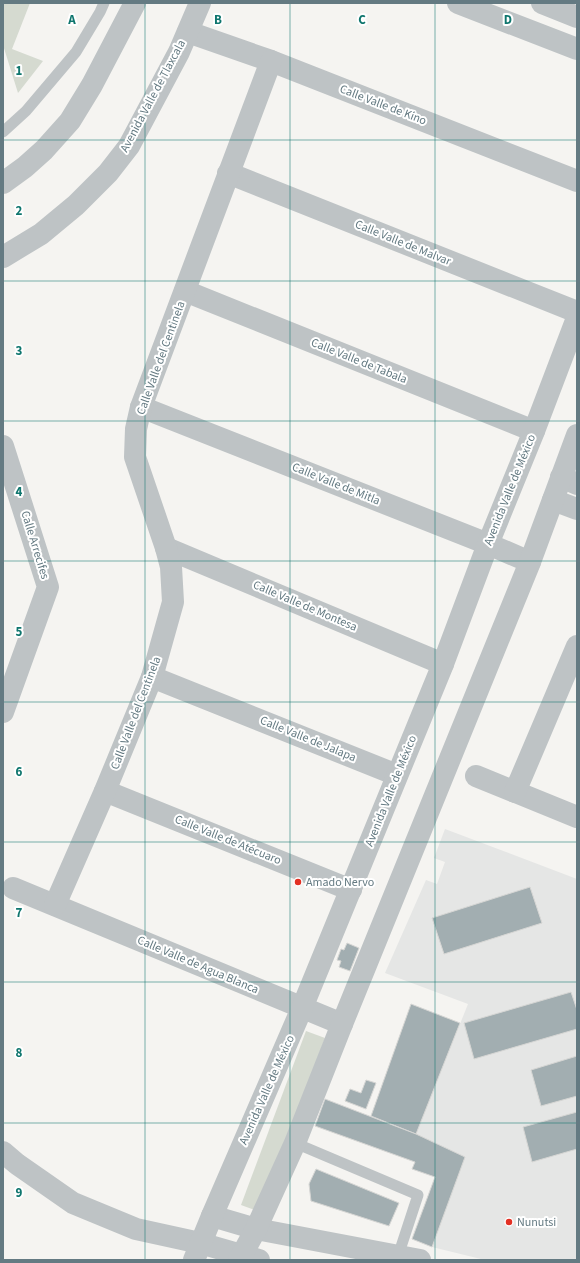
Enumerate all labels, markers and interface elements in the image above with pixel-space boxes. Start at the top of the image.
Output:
text: A [67,11,76,29]
text: B [214,11,222,29]
text: C [358,11,366,29]
text: D [504,11,512,29]
street label: Avenida Valle de Tlaxcala [116,37,190,155]
text: 1 [16,62,23,80]
street label: Calle Valle de Kino [337,81,429,129]
text: 2 [16,202,23,220]
street label: Calle Valle de Malvar [352,216,454,270]
street label: Calle Valle del Centinela [133,299,189,417]
street label: Calle Valle de Tabala [309,334,409,388]
text: 3 [16,342,23,360]
street label: Avenida Valle de México [480,432,540,548]
street label: Calle Valle de Mitla [289,459,383,509]
text: 4 [16,483,23,501]
street label: Calle Arrecifes [17,509,53,581]
street label: Calle Valle de Montesa [250,576,360,636]
text: 5 [16,623,23,641]
street label: Calle Valle del Centinela [107,654,165,772]
street label: Calle Valle de Jalapa [257,712,359,766]
street label: Avenida Valle de México [361,733,421,849]
text: 6 [16,763,23,781]
street label: Calle Valle de Atécuaro [172,811,284,869]
place label: Amado Nervo [306,874,374,891]
marker: Amado Nervo [293,877,303,887]
text: 7 [16,904,23,922]
street label: Calle Valle de Agua Blanca [135,932,261,998]
street label: Avenida Valle de México [235,1032,299,1148]
text: 8 [16,1044,23,1062]
text: 9 [16,1184,23,1202]
place label: Nunutsi [517,1214,556,1231]
marker: Nunutsi [504,1217,514,1227]

